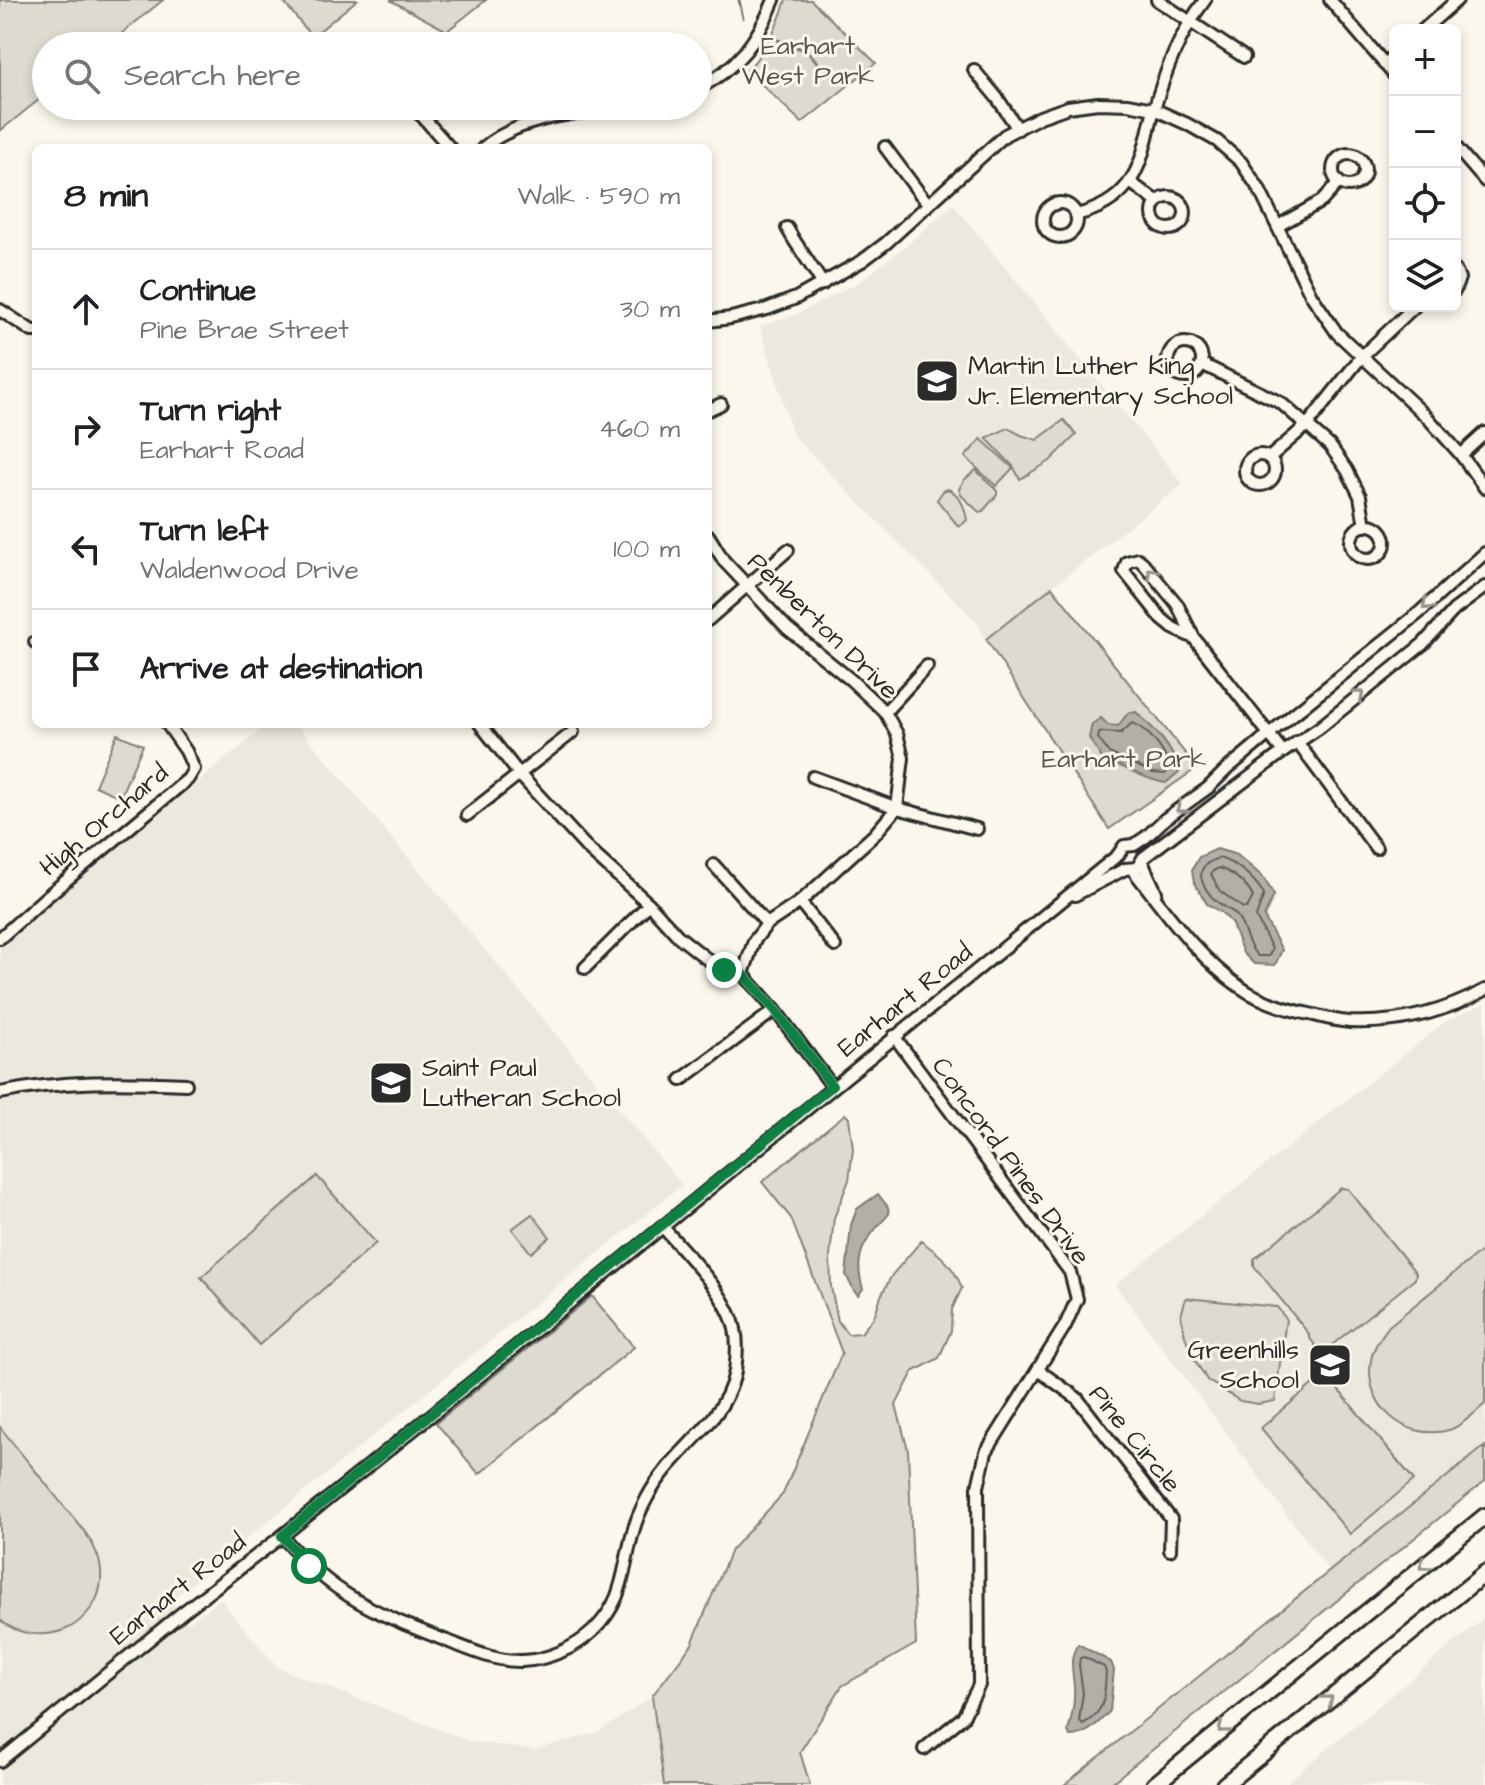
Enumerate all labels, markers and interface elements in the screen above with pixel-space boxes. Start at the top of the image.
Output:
map controls [1389,24,1461,312]
button: + [1389,24,1461,96]
park label: Earhart West Park [742,28,874,94]
search box [32,32,712,120]
icon: search [60,54,104,98]
text: Search here [124,55,301,97]
button: − [1389,96,1461,168]
button: locate [1389,168,1461,240]
text: 8 min [64,172,148,220]
text: Walk · 590 m [518,178,680,214]
button: layers [1389,240,1461,312]
text: Continue [140,270,256,312]
icon: ahead [64,287,108,331]
text: 30 m [620,291,680,327]
text: Pine Brae Street [140,312,349,348]
place label: Martin Luther King Jr. Elementary School [968,348,1233,416]
school or university icon: Martin Luther King Jr. Elementary School [913,357,961,405]
text: Turn right [140,390,281,432]
icon: right [64,407,108,451]
text: 460 m [599,411,680,447]
text: Earhart Road [140,432,304,468]
text: Turn left [140,510,268,552]
icon: left [64,527,108,571]
text: 100 m [613,531,680,567]
street label: Penberton Drive [739,544,907,708]
text: Waldenwood Drive [140,552,359,588]
one-way arrow [1147,568,1162,583]
one-way arrow [1422,595,1437,610]
icon: arrive [64,647,108,691]
text: Arrive at destination [140,648,422,690]
one-way arrow [1350,691,1365,705]
park label: Earhart Park [1042,741,1206,777]
street label: High Orchard [32,755,178,886]
one-way arrow [1175,798,1189,813]
street label: Earhart Road [830,934,980,1066]
route end [706,952,742,988]
place label: Saint Paul Lutheran School [422,1050,621,1116]
street label: Concord Pines Drive [923,1050,1099,1272]
school or university icon: Saint Paul Lutheran School [367,1059,415,1107]
place label: Greenhills School [1187,1332,1299,1398]
school or university icon: Greenhills School [1306,1341,1354,1389]
street label: Pine Circle [1080,1377,1190,1501]
street label: Earhart Road [102,1524,254,1654]
route start [291,1548,327,1584]
one-way arrow [1419,1555,1434,1569]
one-way arrow [1319,1696,1334,1710]
one-way arrow [1217,1719,1232,1733]

